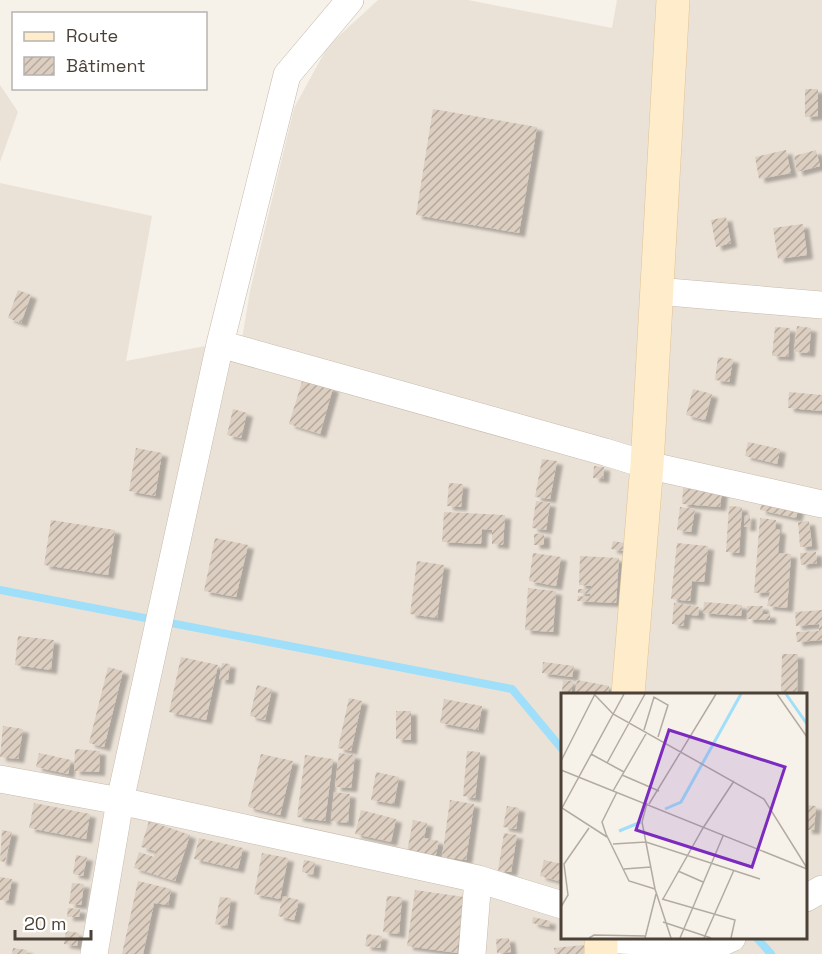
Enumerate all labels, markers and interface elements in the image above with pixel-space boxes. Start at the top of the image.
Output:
legend [12,12,207,90]
text: Route [66,24,118,47]
text: Bâtiment [66,54,146,77]
inset map [561,693,807,939]
scale bar [15,903,92,941]
text: 20 m [24,912,67,935]

